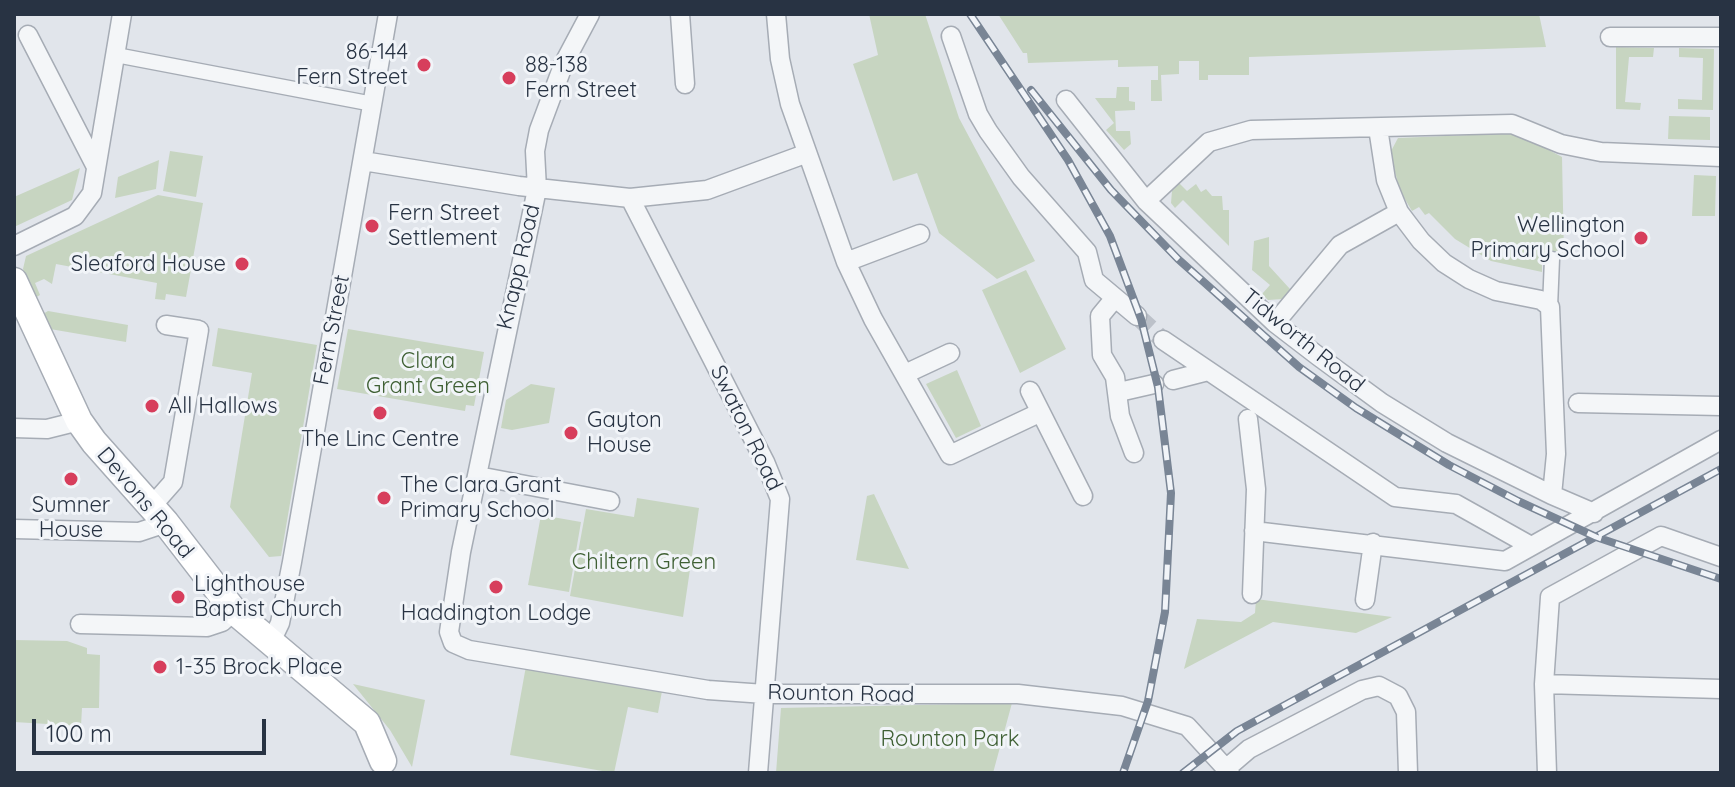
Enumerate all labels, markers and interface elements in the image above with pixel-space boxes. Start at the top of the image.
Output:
place label: 86-144 Fern Street [296,39,408,90]
place label: 88-138 Fern Street [525,52,637,104]
marker: 86-144 Fern Street [415,56,433,74]
marker: 88-138 Fern Street [500,69,518,87]
place label: Fern Street Settlement [388,200,500,252]
street label: Knapp Road [492,202,546,332]
place label: Wellington Primary School [1470,212,1625,264]
marker: Fern Street Settlement [363,217,381,235]
marker: Wellington Primary School [1632,229,1650,247]
place label: Sleaford House [71,251,226,277]
marker: Sleaford House [233,255,251,273]
street label: Fern Street [308,273,356,387]
street label: Tidworth Road [1236,283,1370,399]
park label: Clara Grant Green [366,348,490,400]
street label: Swaton Road [704,361,788,495]
place label: All Hallows [168,393,277,419]
marker: All Hallows [143,397,161,415]
marker: The Linc Centre [371,404,389,422]
place label: Gayton House [587,407,662,458]
marker: Gayton House [562,424,580,442]
place label: The Linc Centre [301,426,459,452]
street label: Devons Road [91,442,199,564]
marker: Sumner House [62,470,80,488]
place label: The Clara Grant Primary School [400,472,562,524]
marker: The Clara Grant Primary School [375,489,393,507]
place label: Sumner House [32,492,110,544]
park label: Chiltern Green [572,549,716,575]
place label: Lighthouse Baptist Church [194,571,342,622]
marker: Haddington Lodge [487,578,505,596]
marker: Lighthouse Baptist Church [169,588,187,606]
place label: Haddington Lodge [401,600,591,626]
place label: 1-35 Brock Place [176,654,342,680]
marker: 1-35 Brock Place [151,658,169,676]
street label: Rounton Road [767,680,915,708]
scale bar [36,703,270,753]
text: 100 m [46,718,112,748]
park label: Rounton Park [880,726,1020,752]

